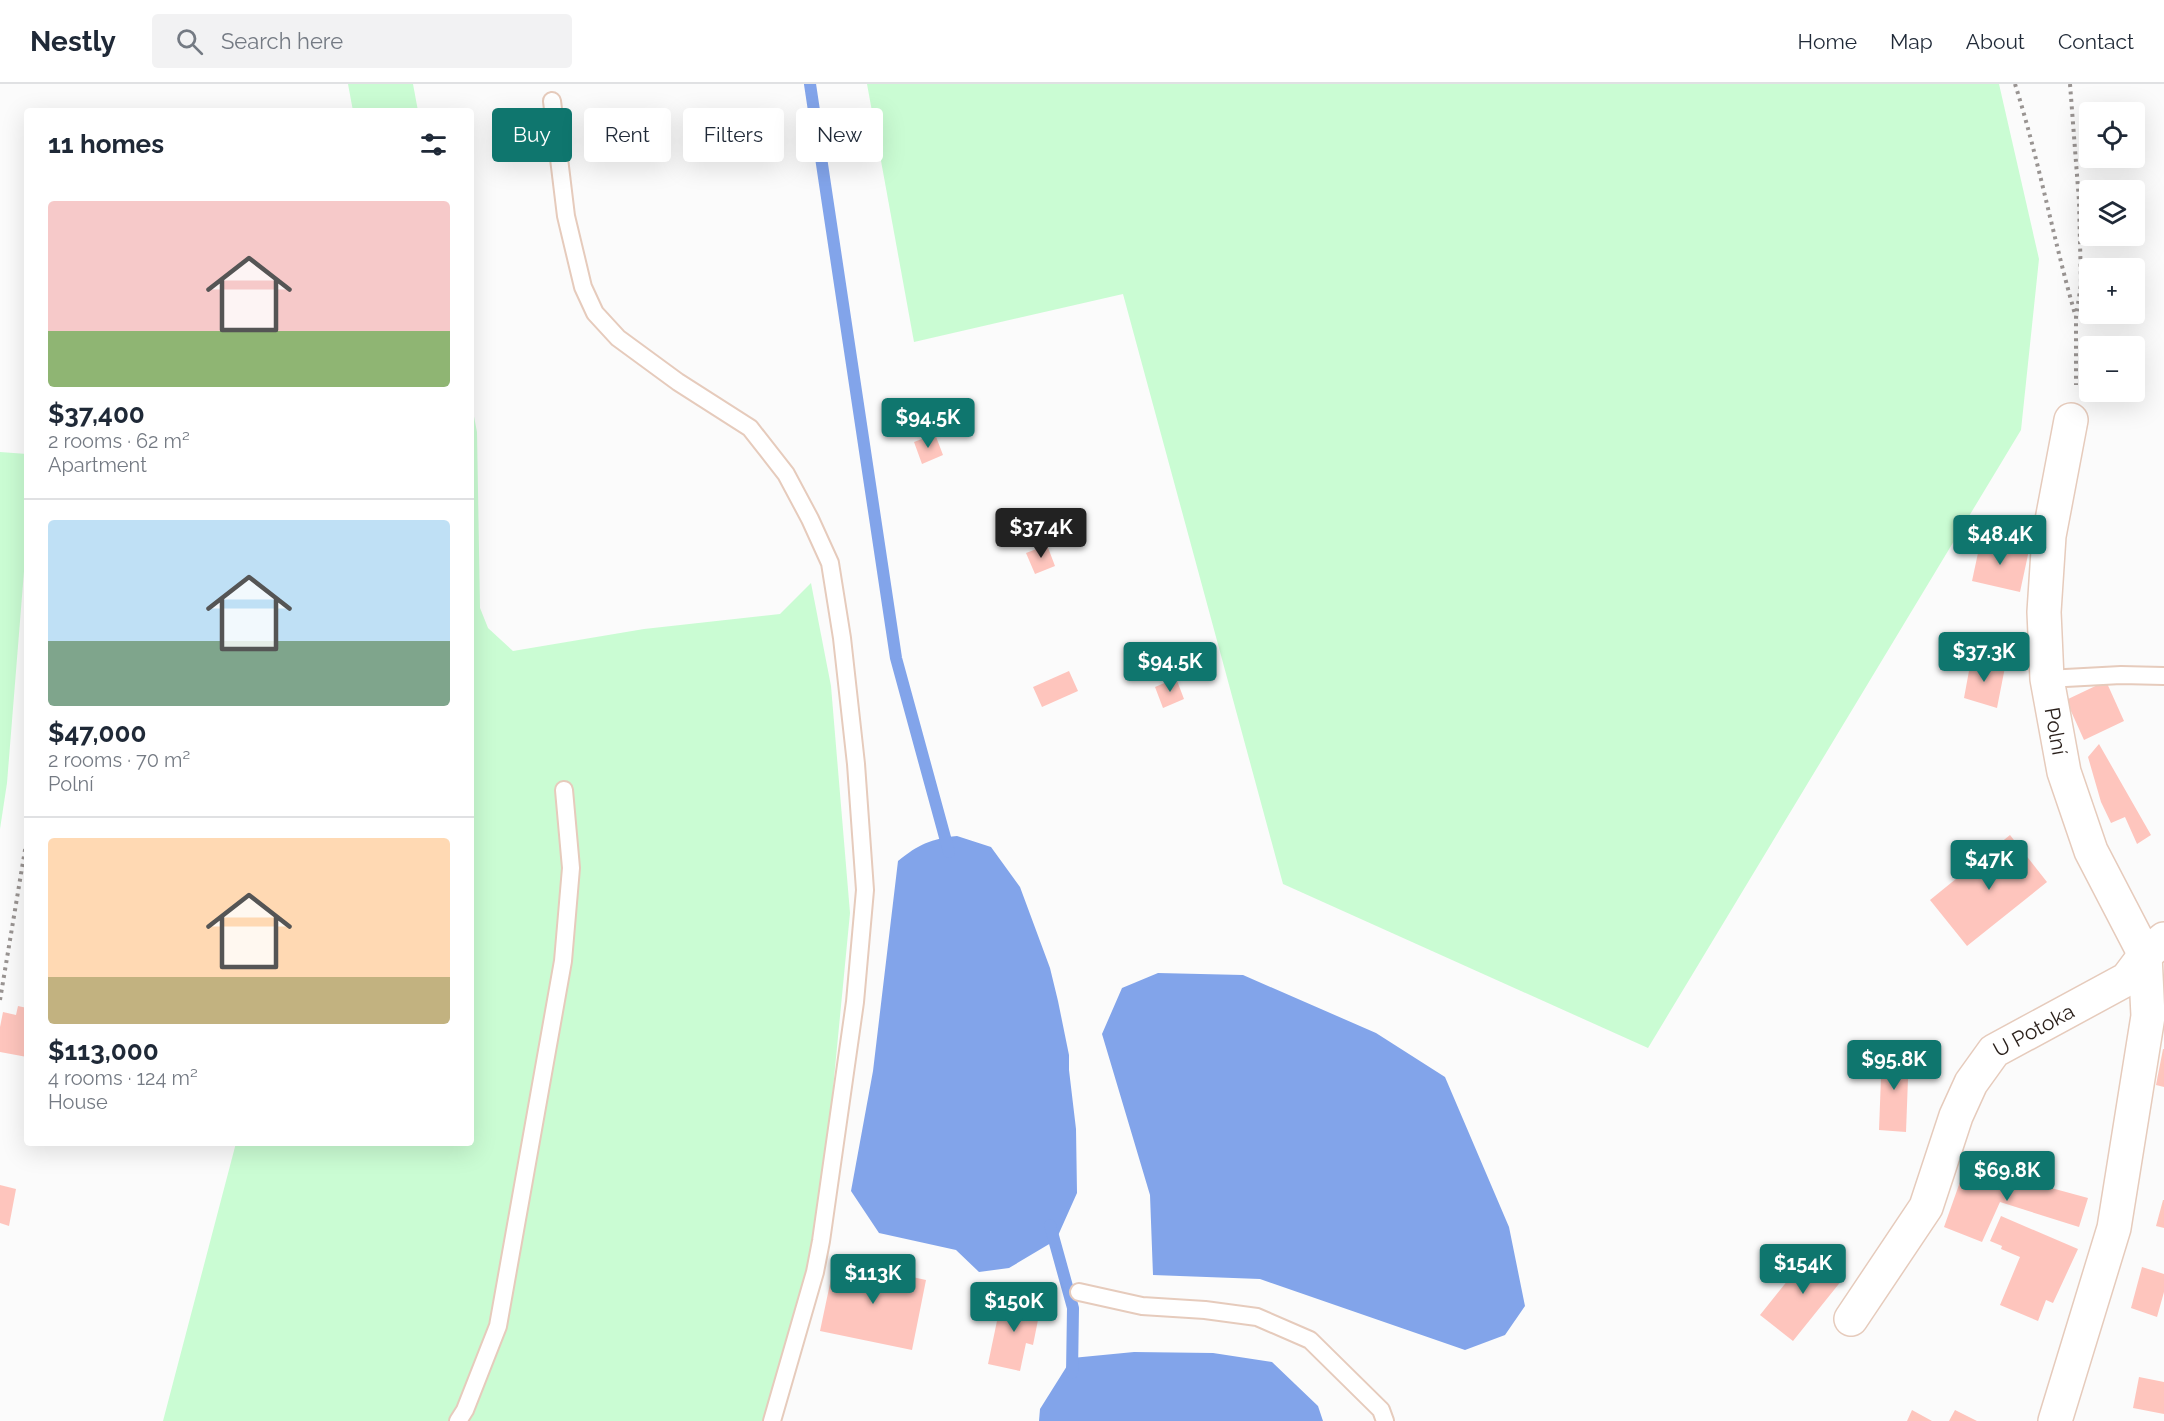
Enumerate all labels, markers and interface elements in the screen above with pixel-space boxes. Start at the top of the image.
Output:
search box [152,14,572,68]
text: Nestly [30,25,116,58]
icon: search [173,25,206,58]
text: Search here [221,28,343,54]
text: Home [1798,29,1857,54]
text: Map [1890,29,1933,54]
text: About [1966,29,2025,54]
text: Contact [2058,29,2134,54]
map controls [2079,102,2145,402]
button: locate [2079,102,2145,168]
chip: Buy [492,108,572,162]
chip: Rent [584,108,671,162]
chip: Filters [683,108,784,162]
chip: New [796,108,883,162]
icon: filters [417,128,450,161]
text: 11 homes [48,129,164,159]
button: layers [2079,180,2145,246]
icon: home [195,240,303,348]
button: + [2079,258,2145,324]
button: − [2079,336,2145,402]
pin: $94.5K [879,398,977,449]
text: $37,400 [48,399,145,429]
text: $94.5K [896,405,960,429]
text: 2 rooms · 62 m² [48,429,190,453]
text: Apartment [48,453,147,477]
pin: $37.4K [992,508,1090,559]
text: $37.4K [1009,515,1073,539]
pin: $48.4K [1951,515,2049,566]
text: $48.4K [1967,522,2033,546]
icon: home [195,559,303,667]
pin: $37.3K [1935,632,2033,683]
text: $37.3K [1953,639,2015,663]
pin: $94.5K [1121,642,1219,693]
text: $94.5K [1138,649,1202,673]
street label: Polní [2040,705,2073,757]
text: $47,000 [48,718,146,748]
text: 2 rooms · 70 m² [48,748,190,772]
text: Polní [48,772,94,796]
pin: $47K [1953,840,2025,891]
text: $47K [1965,847,2013,871]
icon: home [195,877,303,985]
street label: U Potoka [1989,998,2078,1062]
text: $113,000 [48,1036,159,1066]
pin: $95.8K [1845,1040,1943,1091]
text: $95.8K [1861,1047,1927,1071]
text: 4 rooms · 124 m² [48,1066,198,1090]
text: House [48,1090,108,1114]
pin: $69.8K [1958,1151,2056,1202]
text: $69.8K [1974,1158,2040,1182]
pin: $154K [1761,1244,1845,1295]
text: $154K [1774,1251,1832,1275]
pin: $113K [831,1254,915,1305]
text: $113K [845,1261,901,1285]
pin: $150K [972,1282,1056,1333]
text: $150K [984,1289,1044,1313]

